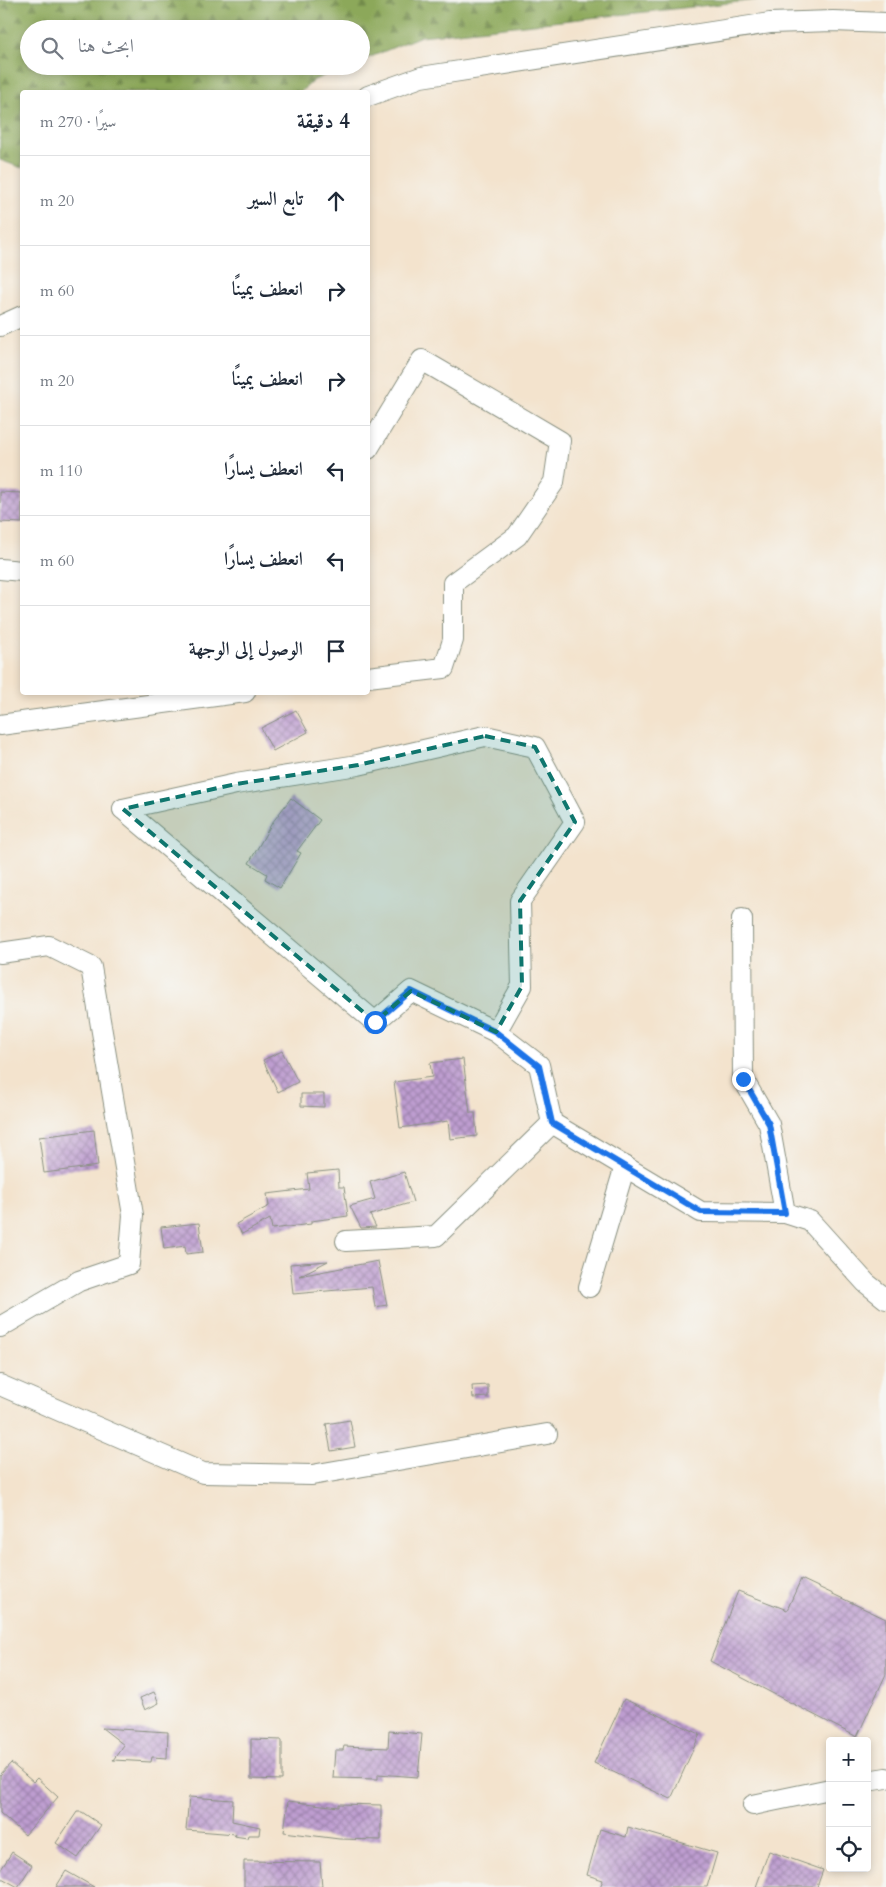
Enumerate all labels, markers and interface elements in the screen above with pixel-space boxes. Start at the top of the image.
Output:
search box [20,20,370,75]
text: ابحث هنا [78,33,134,59]
icon: search [38,34,66,62]
text: 4 دقيقة [297,107,350,136]
text: سيرًا · 270 m [40,111,116,133]
text: تابع السير [248,186,303,212]
icon: ahead [322,187,350,215]
text: 20 m [40,190,74,212]
text: انعطف يمينًا [232,276,303,302]
icon: right [322,277,350,305]
text: 60 m [40,280,74,302]
text: انعطف يمينًا [232,366,303,392]
icon: right [322,367,350,395]
text: 20 m [40,370,74,392]
text: انعطف يسارًا [224,456,303,482]
icon: left [322,457,350,485]
text: 110 m [40,460,82,482]
text: انعطف يسارًا [224,546,303,572]
icon: left [322,547,350,575]
text: 60 m [40,550,74,572]
text: الوصول إلى الوجهة [189,636,303,662]
icon: arrive [322,637,350,665]
route start [364,1011,387,1034]
route end [732,1068,755,1091]
map controls [826,1737,871,1872]
button: + [826,1737,871,1782]
button: − [826,1782,871,1827]
button: locate [826,1827,871,1872]

